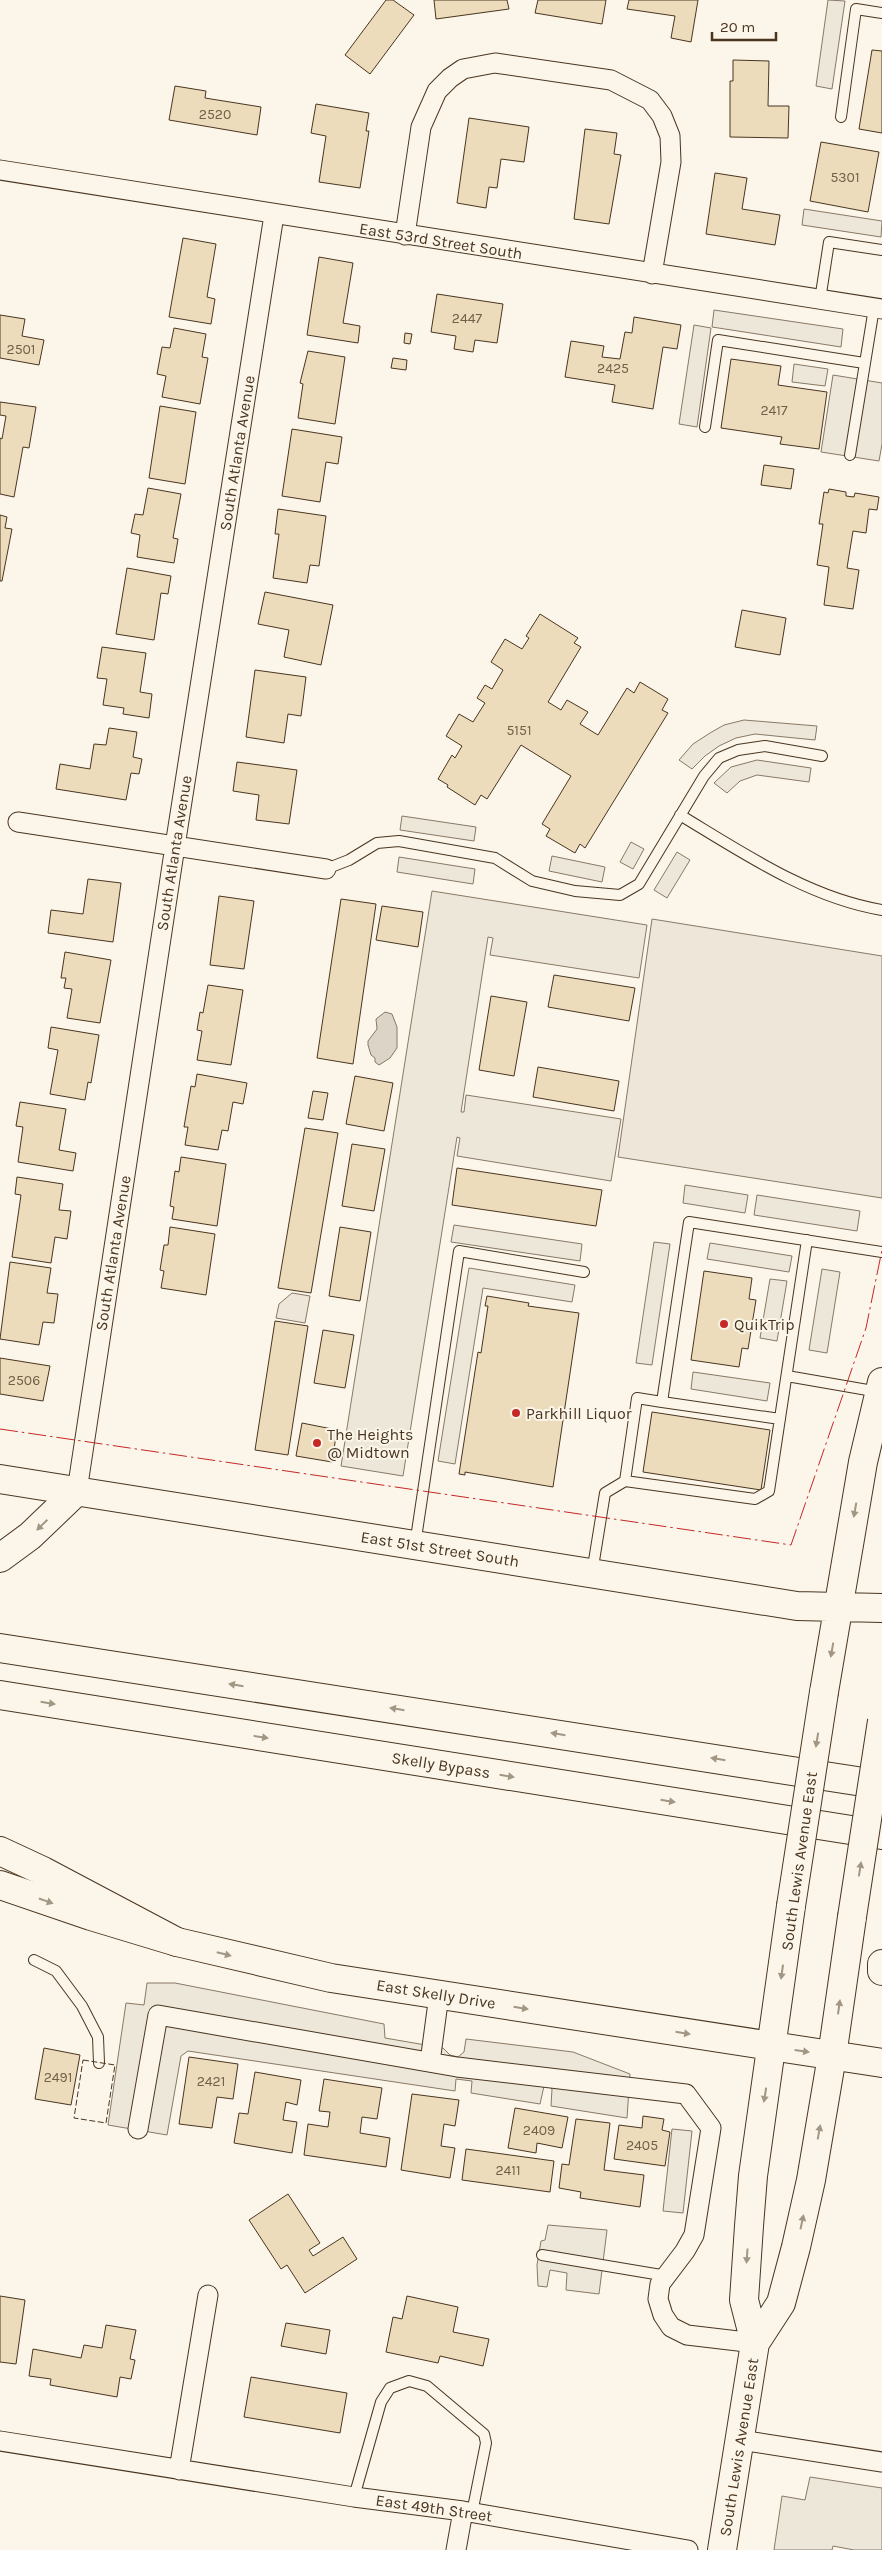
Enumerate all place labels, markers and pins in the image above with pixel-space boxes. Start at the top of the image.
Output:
place label: QuikTrip [734,1315,795,1334]
marker: QuikTrip [718,1318,730,1330]
place label: Parkhill Liquor [526,1404,632,1423]
marker: Parkhill Liquor [510,1407,522,1419]
place label: The Heights @ Midtown [327,1425,413,1462]
marker: The Heights @ Midtown [311,1437,323,1449]

